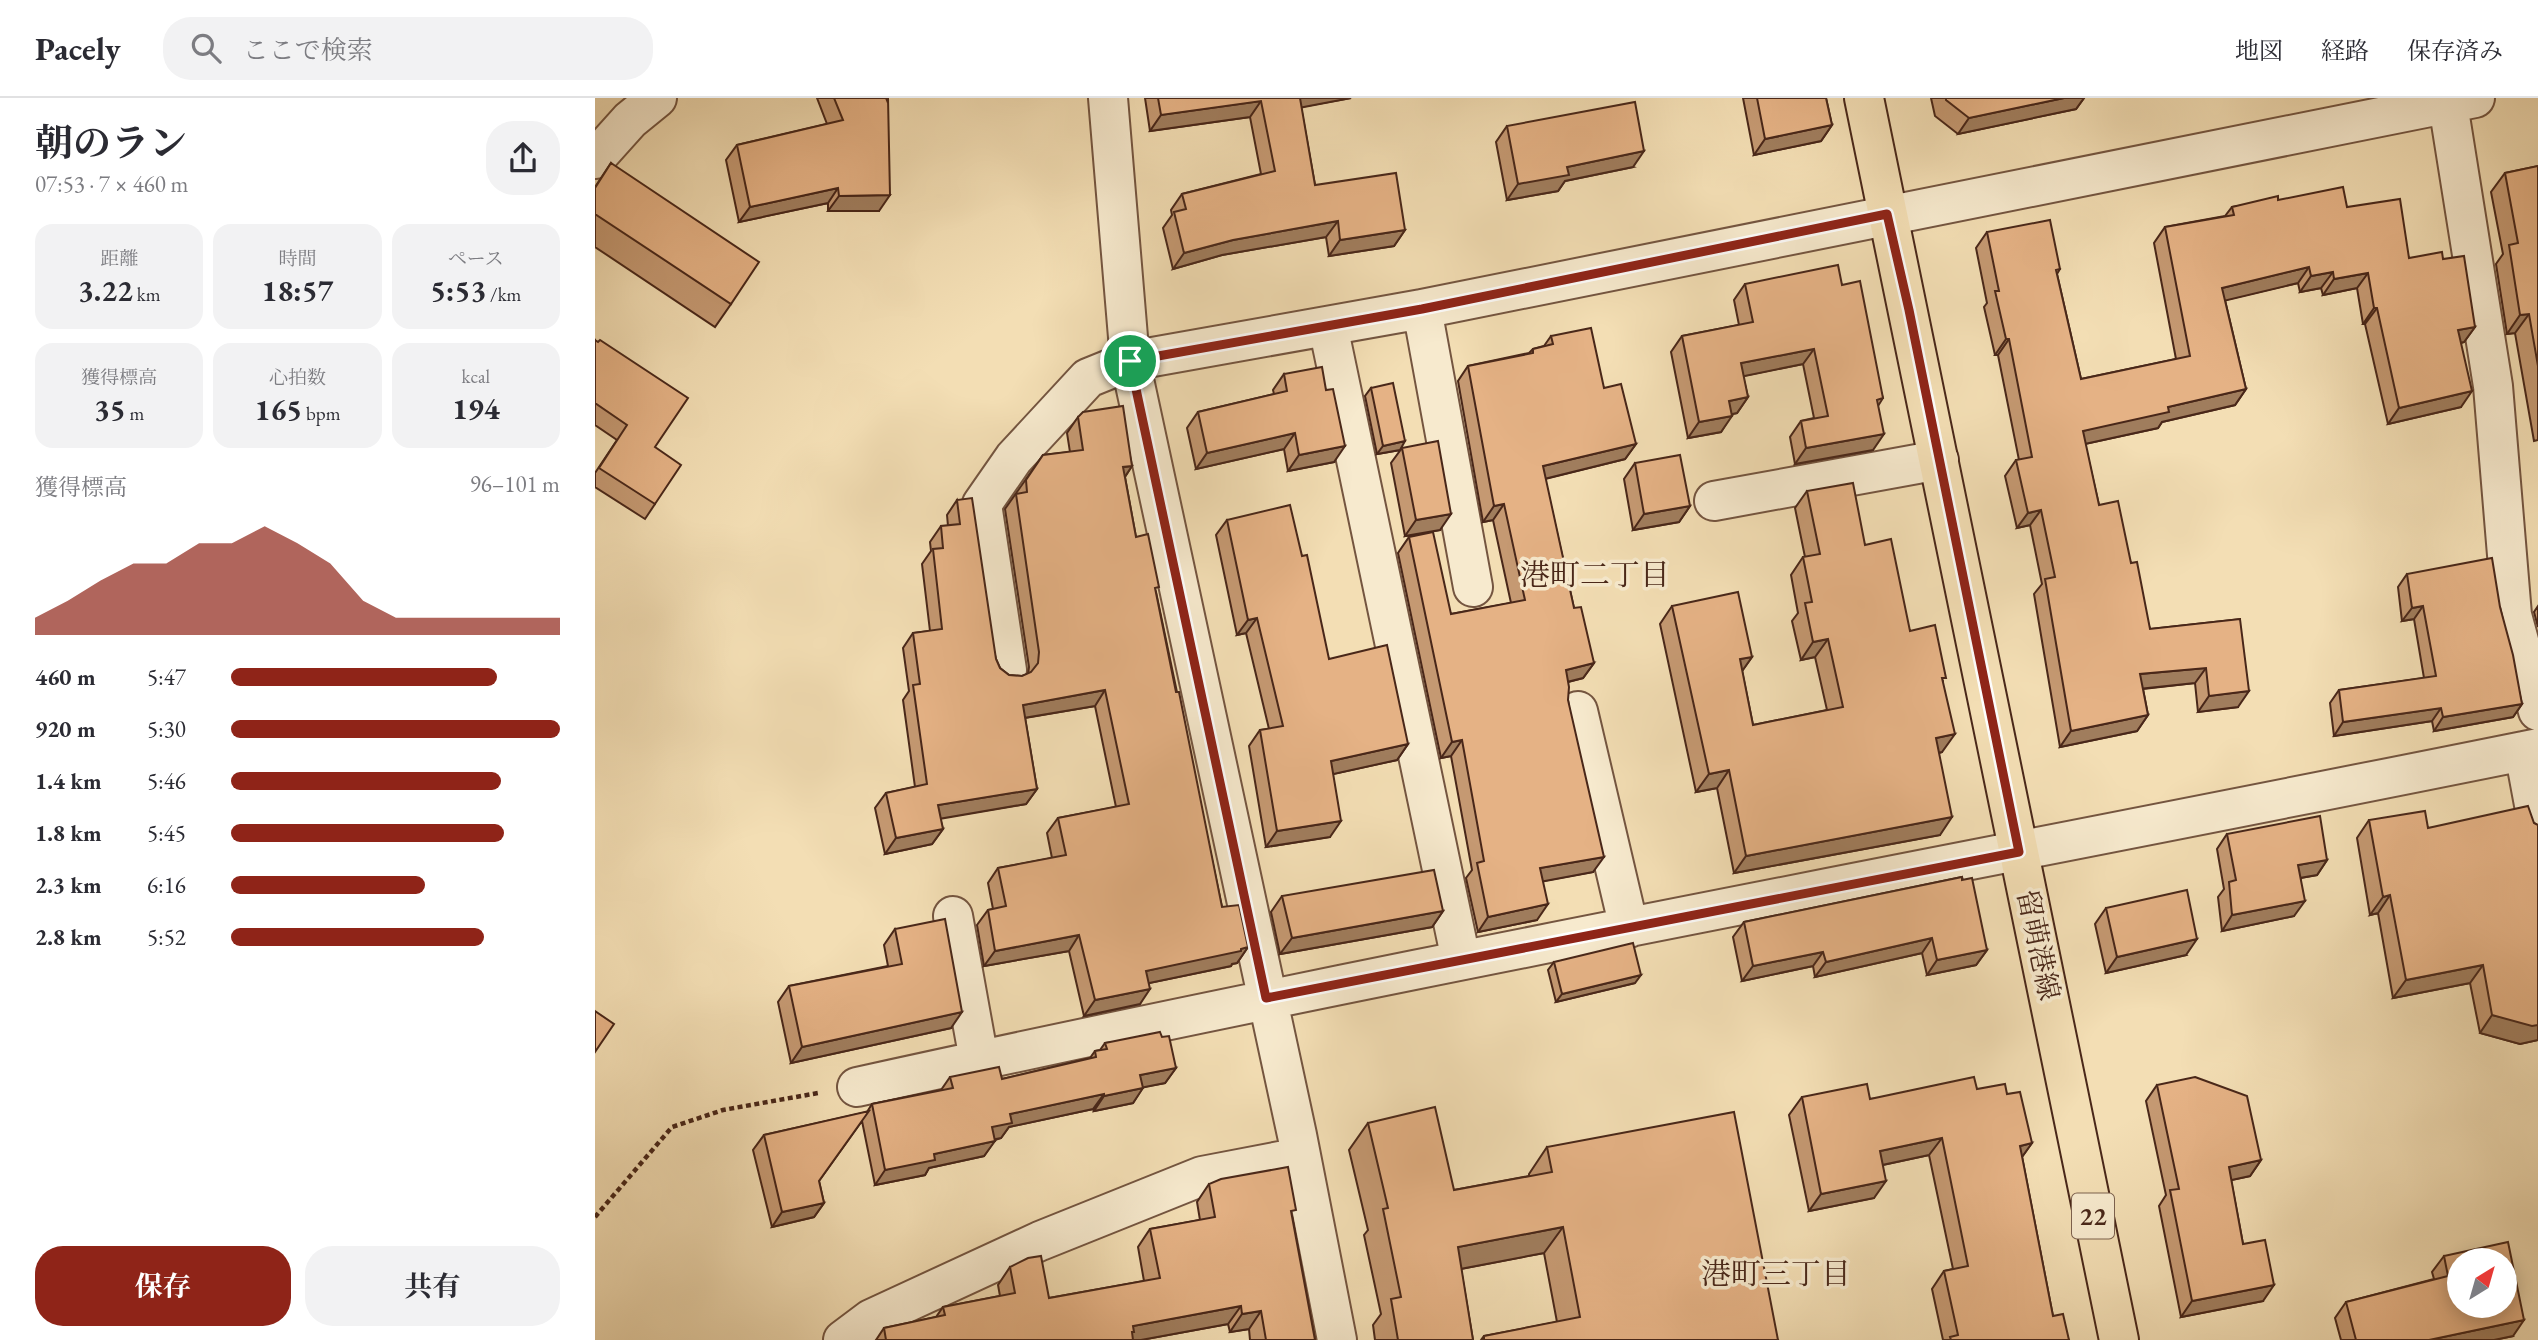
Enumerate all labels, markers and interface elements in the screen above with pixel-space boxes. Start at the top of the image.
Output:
search box [163,17,653,80]
text: Pacely [35,27,121,70]
icon: search [187,29,225,67]
text: ここで検索 [243,33,373,67]
text: 地図 [2235,35,2283,66]
text: 経路 [2321,35,2369,66]
text: 保存済み [2407,35,2503,66]
text: 朝のラン [35,118,187,167]
button: share [486,121,560,195]
text: 07:53 · 7 × 460 m [35,169,188,199]
text: 距離 [100,246,138,271]
text: 時間 [278,246,317,271]
text: ペース [448,246,504,271]
text: 3.22 [78,271,133,310]
text: 18:57 [262,271,333,310]
text: 5:53 [430,271,486,310]
text: km [133,282,160,307]
text: /km [486,282,521,307]
pin [1100,331,1160,391]
icon: arrive [1111,342,1149,380]
text: kcal [462,364,490,389]
text: 獲得標高 [81,365,157,390]
text: 心拍数 [269,365,326,390]
text: 194 [452,389,500,428]
text: 35 [94,390,126,429]
text: 165 [255,390,302,429]
text: m [126,401,144,426]
text: bpm [302,401,340,426]
text: 96–101 m [470,469,560,499]
text: 獲得標高 [35,472,127,502]
district label: 港町二丁目 [1520,555,1670,594]
text: 460 m [35,662,96,692]
text: 5:47 [147,662,186,692]
text: 920 m [35,714,96,744]
text: 5:30 [147,714,186,744]
text: 1.4 km [35,766,102,796]
text: 5:46 [147,766,186,796]
text: 1.8 km [35,818,102,848]
text: 5:45 [147,818,186,848]
text: 2.3 km [35,870,102,900]
text: 6:16 [147,870,186,900]
street label: 留萌港線 [2010,886,2068,1004]
text: 2.8 km [35,922,102,952]
text: 5:52 [147,922,186,952]
road number: 22 [2072,1194,2114,1238]
button: 保存 [35,1246,291,1326]
button: 共有 [305,1246,560,1326]
north arrow [2447,1248,2517,1318]
map controls [2447,1248,2517,1318]
district label: 港町三丁目 [1701,1254,1851,1293]

